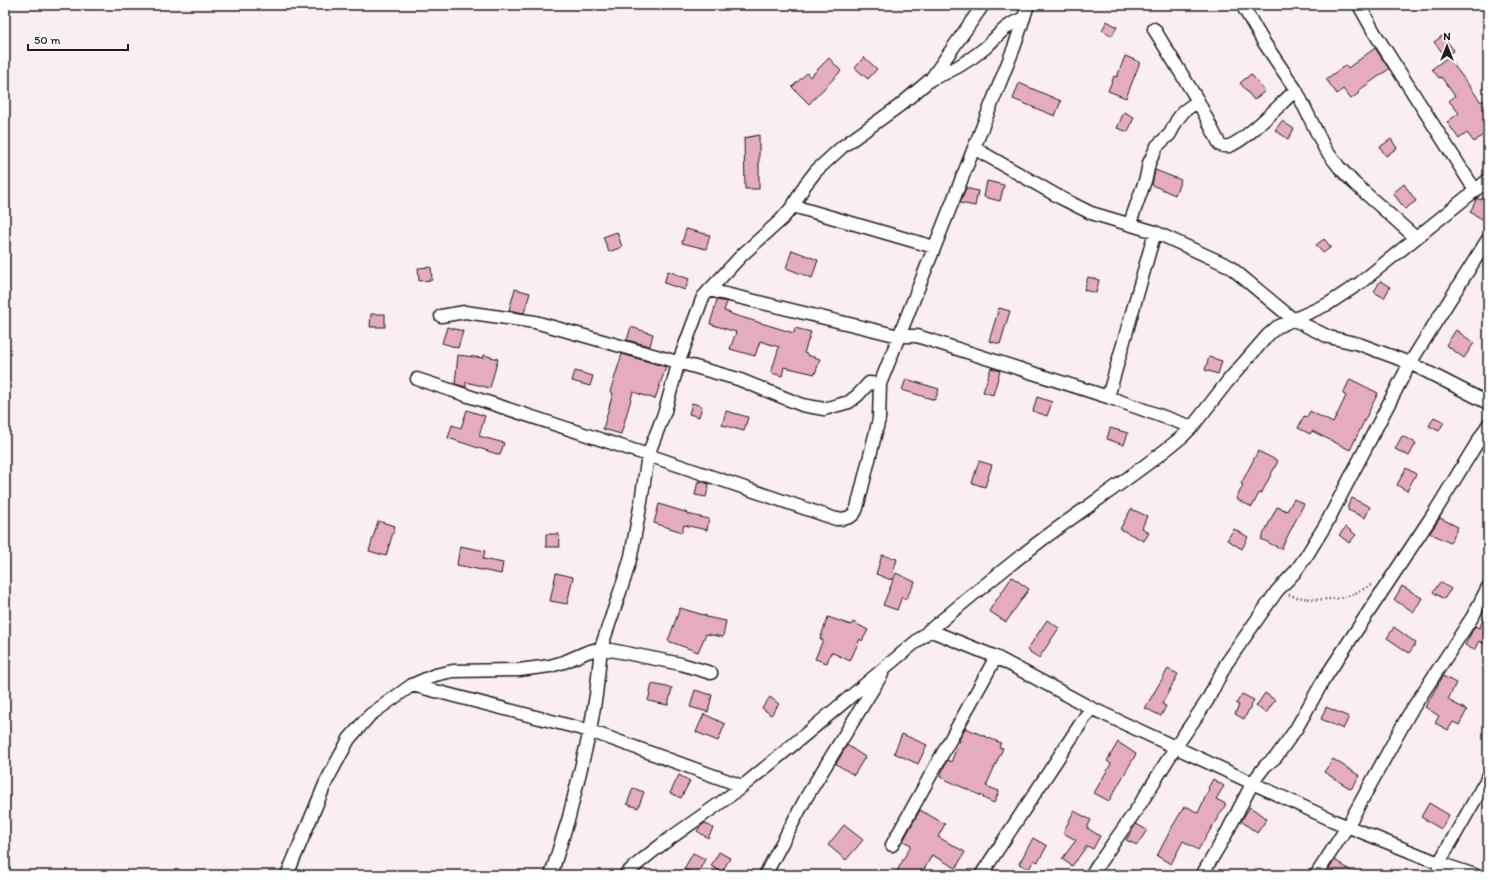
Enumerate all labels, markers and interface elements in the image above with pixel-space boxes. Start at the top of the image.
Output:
scale bar [28,26,128,52]
north arrow [1427,26,1467,66]
text: N [1443,30,1451,43]
text: 50 m [34,33,60,47]

